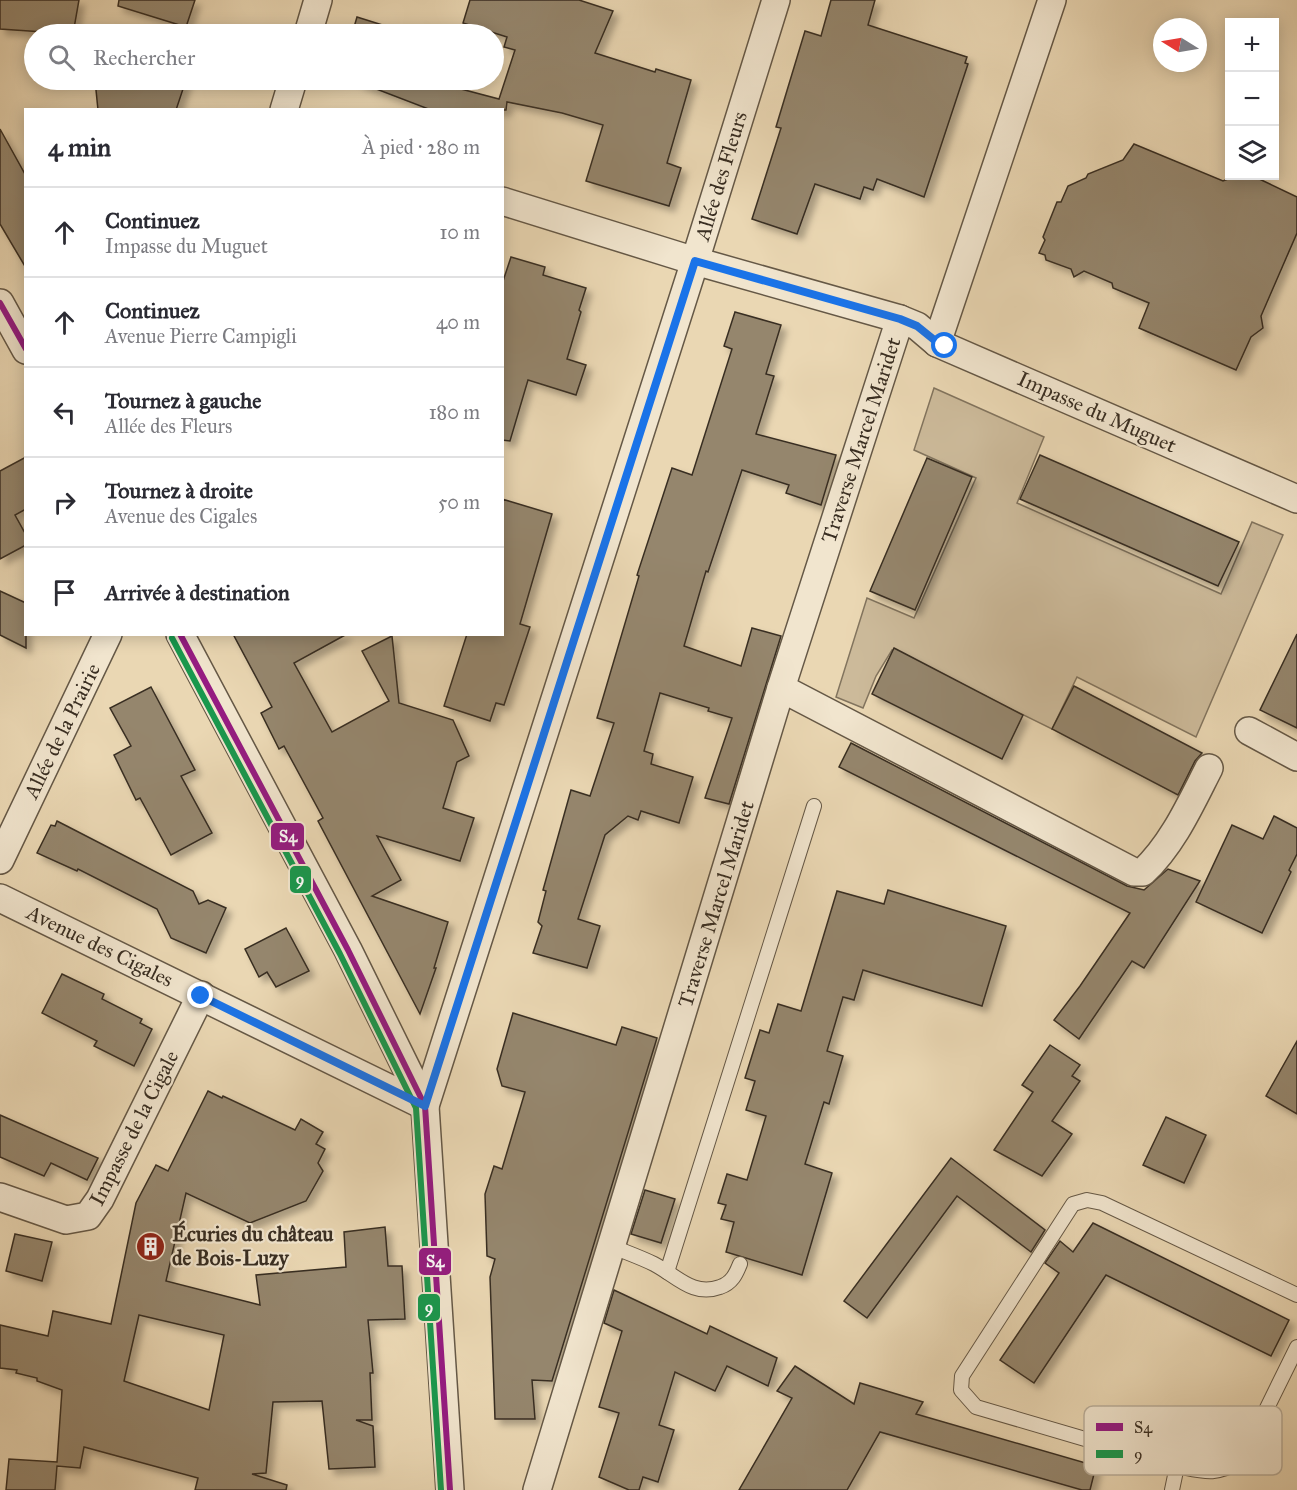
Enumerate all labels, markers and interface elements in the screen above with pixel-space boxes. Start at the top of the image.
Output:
north arrow [1153,18,1207,72]
map controls [1225,18,1279,180]
button: + [1225,18,1279,72]
search box [24,24,504,90]
icon: search [45,41,78,74]
text: Rechercher [93,44,195,71]
button: − [1225,72,1279,126]
street label: Allée des Fleurs [689,108,753,245]
button: layers [1225,126,1279,180]
text: 4 min [48,131,111,163]
text: À pied · 280 m [362,135,480,159]
text: Continuez [105,207,200,234]
icon: ahead [48,216,81,249]
text: 10 m [439,220,480,244]
text: Impasse du Muguet [105,234,268,258]
text: Continuez [105,297,200,324]
icon: ahead [48,306,81,339]
text: 40 m [436,310,480,334]
text: Avenue Pierre Campigli [105,324,297,348]
route start [931,332,957,358]
street label: Traverse Marcel Maridet [815,333,907,546]
street label: Impasse du Muguet [1014,365,1181,459]
text: Tournez à gauche [105,387,261,414]
icon: left [48,396,81,429]
text: 180 m [429,400,480,424]
text: Allée des Fleurs [105,414,232,438]
text: Tournez à droite [105,477,253,504]
icon: right [48,486,81,519]
text: 50 m [438,490,480,514]
text: Avenue des Cigales [105,504,257,528]
icon: arrive [48,576,81,609]
text: Arrivée à destination [105,579,290,606]
street label: Allée de la Prairie [18,659,106,804]
street label: Traverse Marcel Maridet [672,797,760,1010]
line badge: S4 [270,822,305,851]
text: S4 [279,827,298,847]
line badge: 9 [289,865,312,894]
text: 9 [296,870,304,890]
street label: Avenue des Cigales [22,899,178,993]
route end [187,982,213,1008]
street label: Impasse de la Cigale [84,1046,184,1210]
place label: Écuries du château de Bois-Luzy [172,1220,334,1271]
building icon: Écuries du château de Bois-Luzy [135,1230,167,1262]
line badge: S4 [418,1247,452,1276]
text: S4 [426,1252,445,1272]
line badge: 9 [417,1293,441,1322]
text: 9 [425,1298,433,1318]
legend [1084,1406,1282,1475]
text: S4 [1134,1418,1153,1437]
text: 9 [1134,1445,1143,1464]

